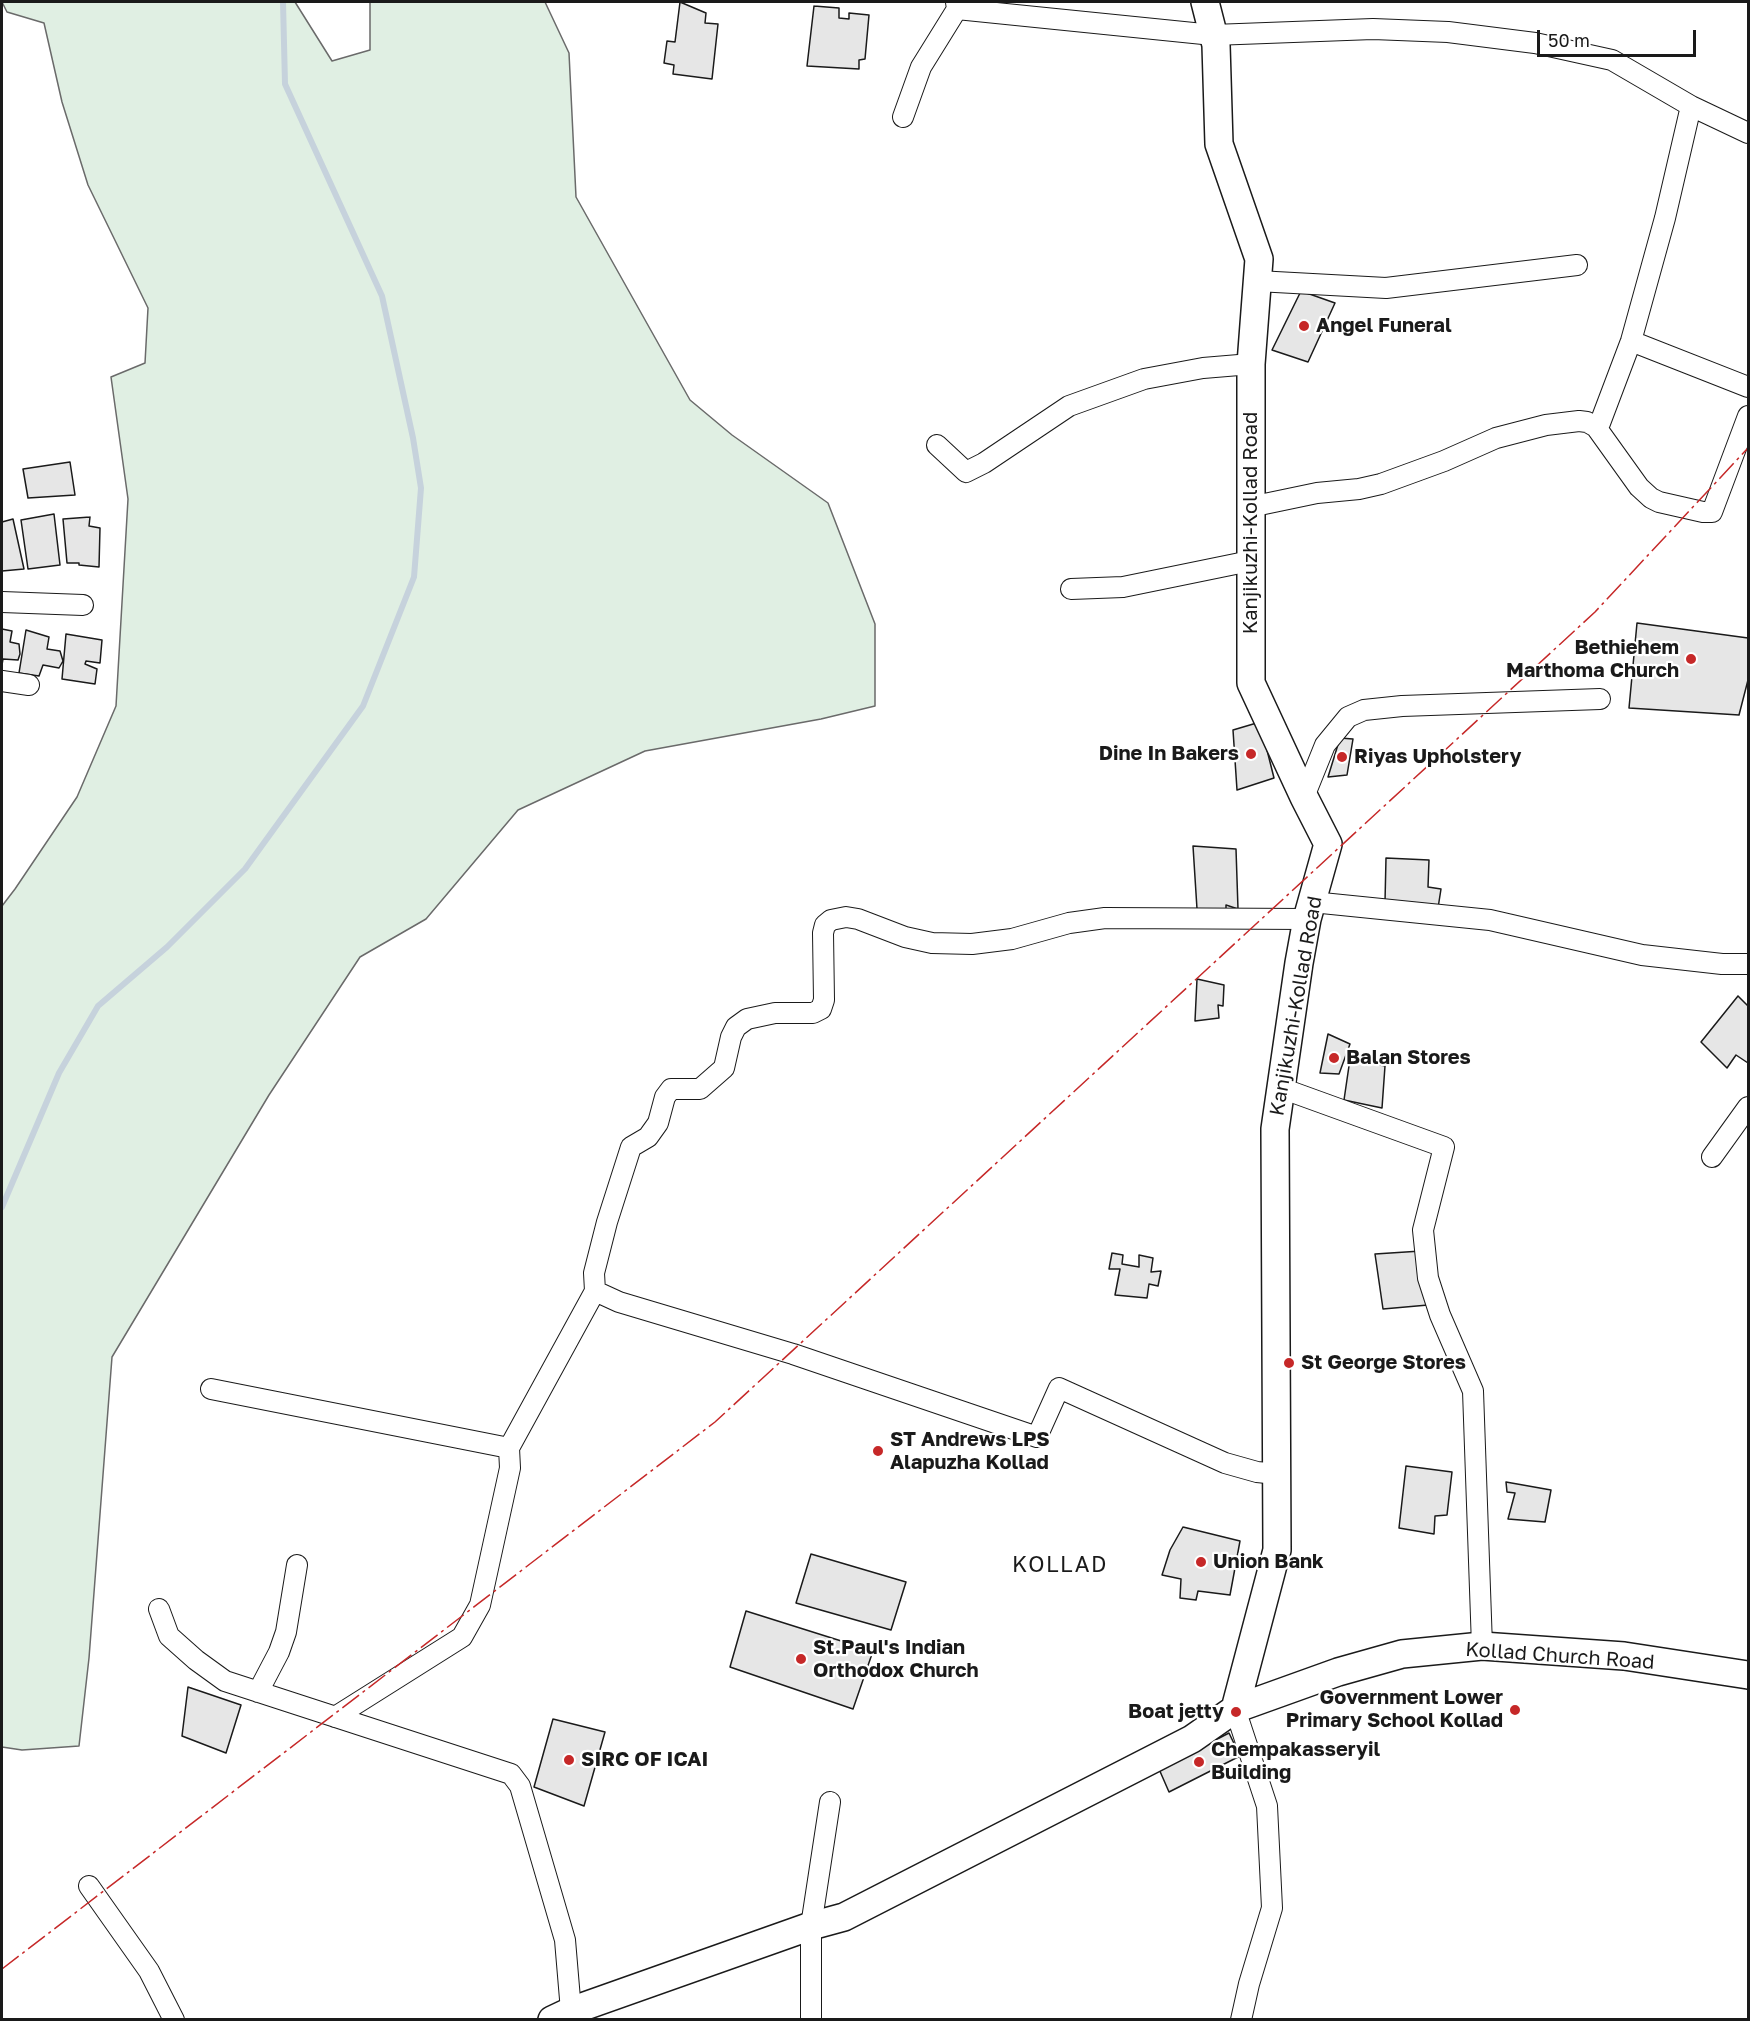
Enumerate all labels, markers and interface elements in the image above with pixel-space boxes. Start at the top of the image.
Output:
scale bar [1540,18,1699,56]
text: 50 m [1548,29,1590,51]
place label: Angel Funeral [1316,314,1452,338]
marker: Angel Funeral [1297,319,1311,333]
street label: Kanjikuzhi-Kollad Road [1239,412,1263,634]
place label: Bethiehem Marthoma Church [1506,636,1679,683]
marker: Bethiehem Marthoma Church [1684,652,1698,666]
place label: Dine In Bakers [1099,742,1239,766]
place label: Riyas Upholstery [1354,745,1521,769]
marker: Dine In Bakers [1244,747,1258,761]
marker: Riyas Upholstery [1335,750,1349,764]
street label: Kanjikuzhi-Kollad Road [1265,894,1327,1118]
place label: Balan Stores [1346,1046,1471,1070]
marker: Balan Stores [1327,1051,1341,1065]
place label: St George Stores [1301,1351,1466,1375]
marker: St George Stores [1282,1356,1296,1370]
place label: ST Andrews LPS Alapuzha Kollad [890,1428,1050,1475]
marker: ST Andrews LPS Alapuzha Kollad [871,1444,885,1458]
place label: Union Bank [1213,1550,1324,1574]
district label: KOLLAD [1012,1552,1108,1578]
marker: Union Bank [1194,1555,1208,1569]
place label: St.Paul's Indian Orthodox Church [813,1636,978,1683]
street label: Kollad Church Road [1465,1637,1655,1675]
marker: St.Paul's Indian Orthodox Church [794,1652,808,1666]
place label: Government Lower Primary School Kollad [1286,1686,1503,1733]
place label: Boat jetty [1128,1700,1224,1724]
marker: Government Lower Primary School Kollad [1508,1703,1522,1717]
marker: Boat jetty [1229,1705,1243,1719]
place label: Chempakasseryil Building [1211,1738,1380,1785]
place label: SIRC OF ICAI [581,1748,708,1772]
marker: SIRC OF ICAI [562,1753,576,1767]
marker: Chempakasseryil Building [1192,1755,1206,1769]

